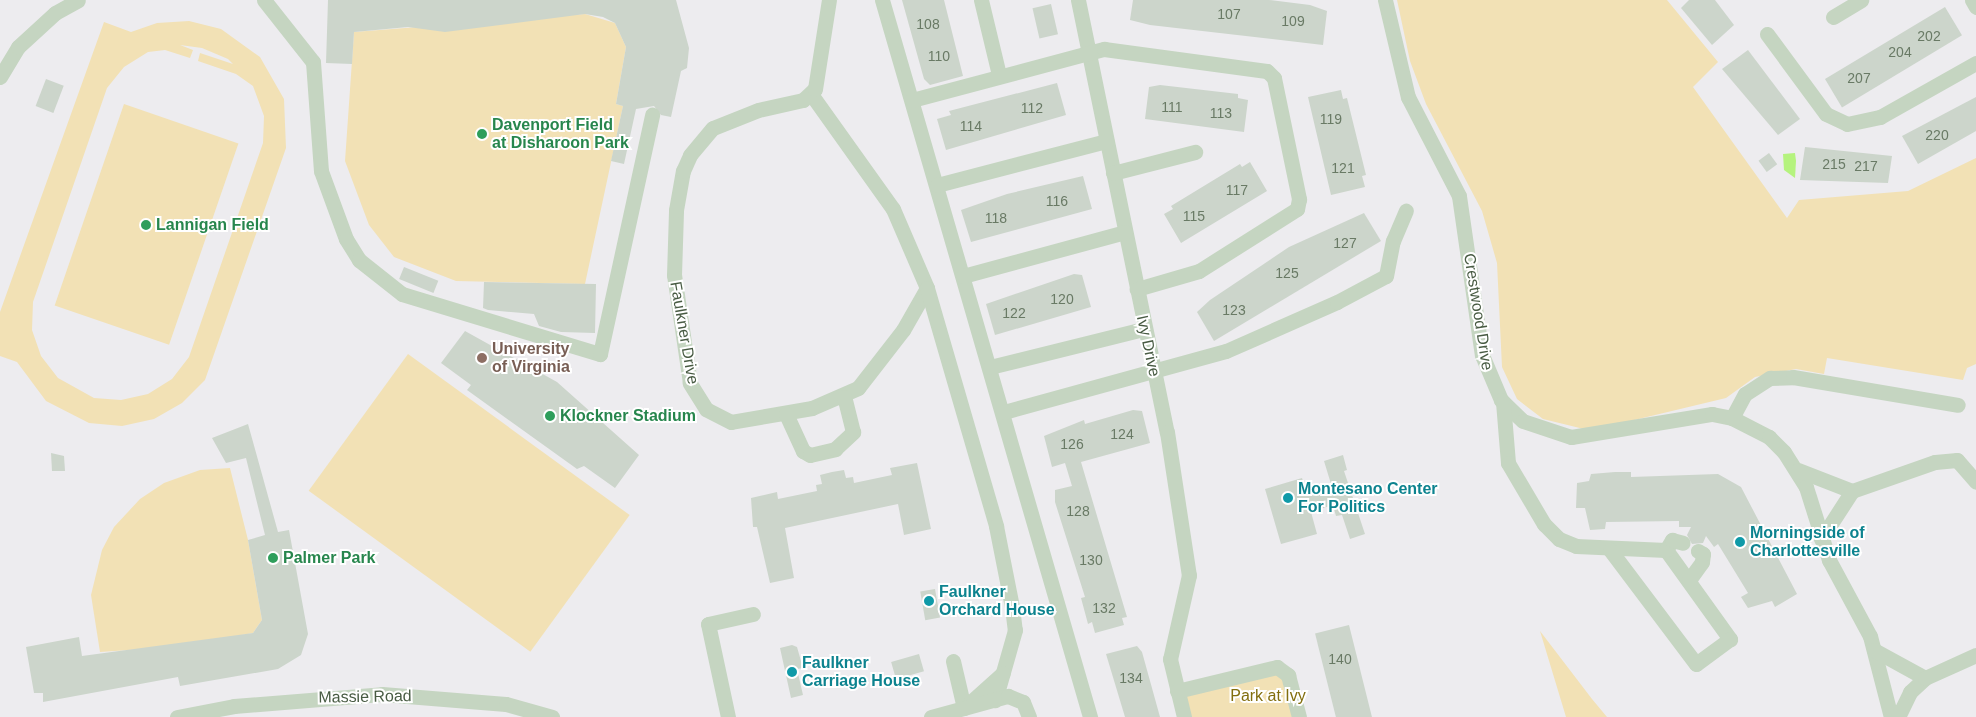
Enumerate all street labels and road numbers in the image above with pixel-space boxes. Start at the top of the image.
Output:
street label: Crestwood Drive [1459,252,1497,372]
street label: Faulkner Drive [666,280,702,386]
street label: Ivy Drive [1132,314,1164,378]
street label: Massie Road [318,687,412,707]

